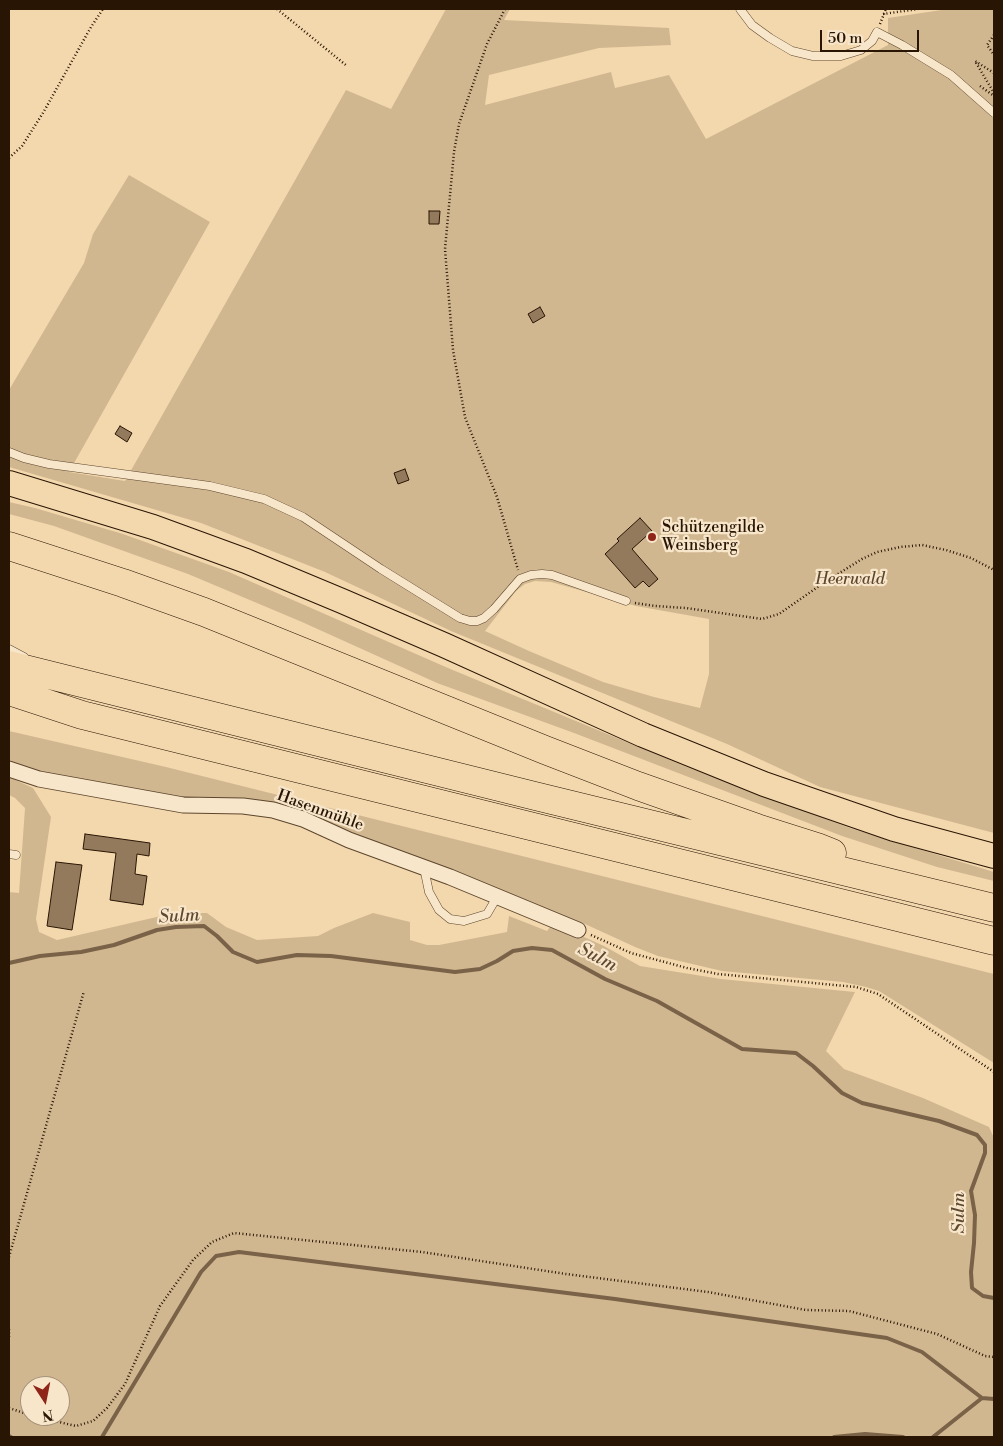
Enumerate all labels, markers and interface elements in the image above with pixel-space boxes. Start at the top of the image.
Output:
scale bar [823,20,922,52]
text: 50 m [828,29,862,48]
place label: Schützengilde Weinsberg [662,518,764,556]
marker: Schützengilde Weinsberg [646,531,658,543]
park label: Heerwald [815,570,885,590]
street label: Hasenmühle [274,786,366,836]
water label: Sulm [158,905,200,929]
water label: Sulm [574,939,620,977]
water label: Sulm [949,1192,971,1234]
north arrow [20,1376,70,1426]
text: N [41,1405,55,1425]

